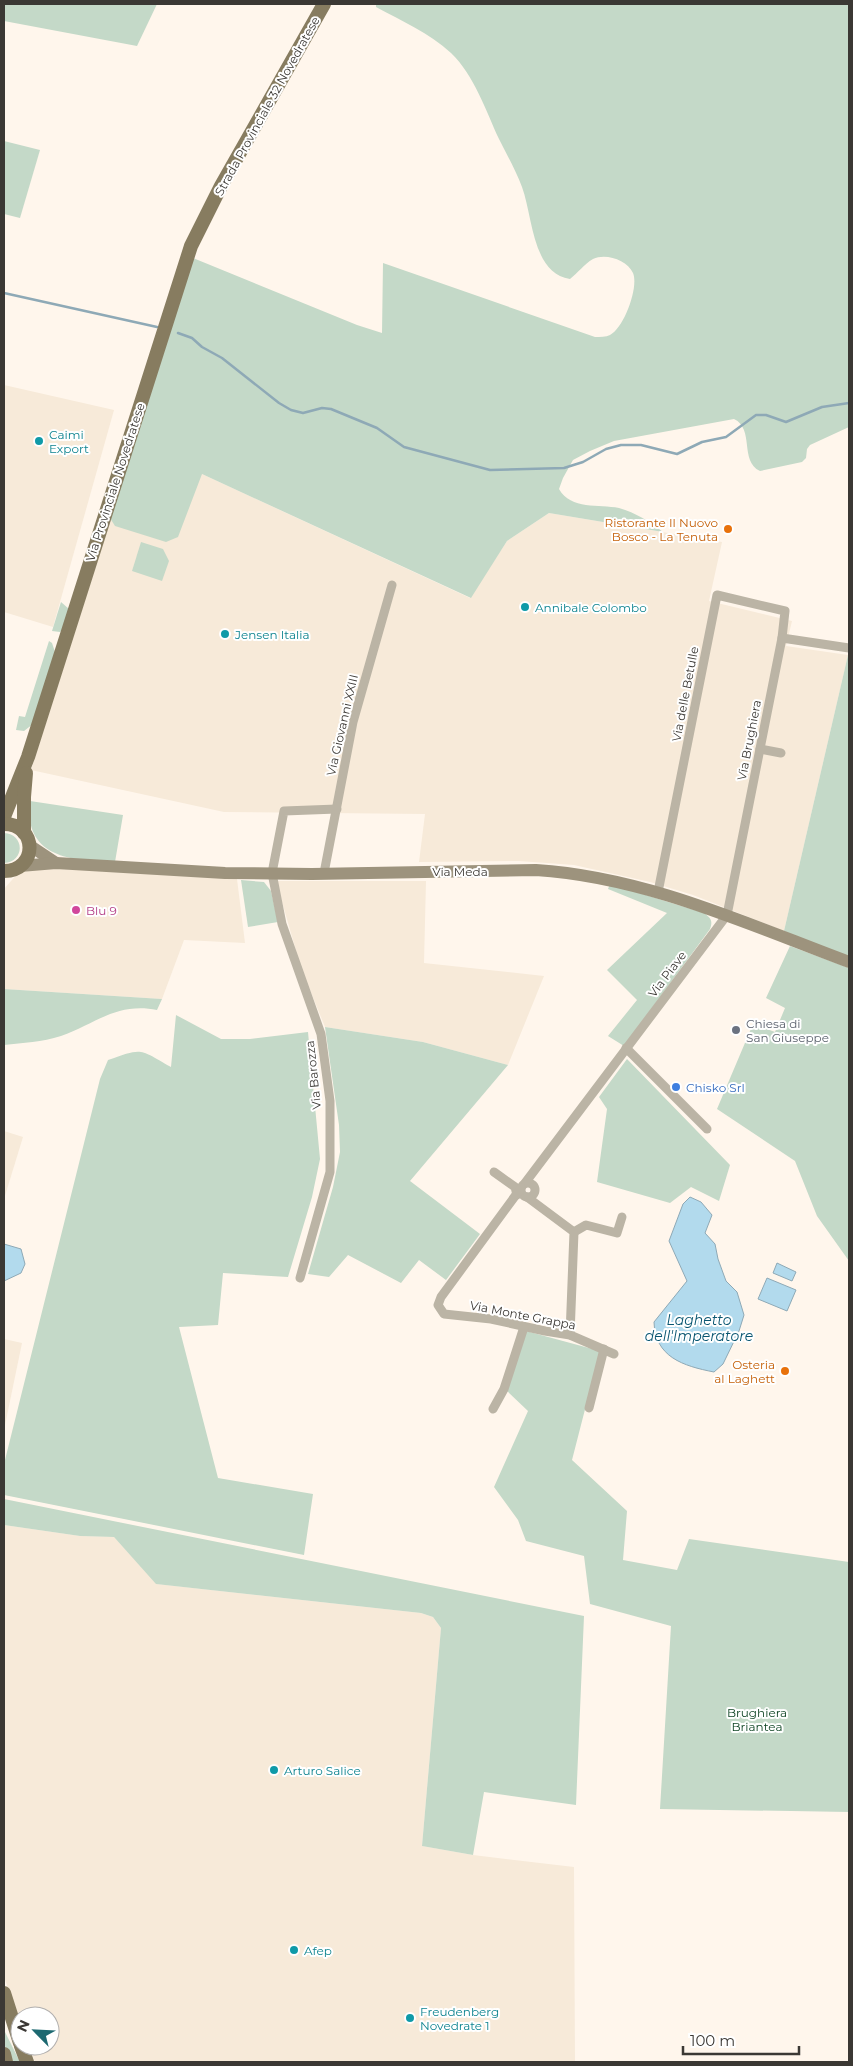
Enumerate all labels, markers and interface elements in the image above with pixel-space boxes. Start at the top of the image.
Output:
street label: Strada Provinciale 32 Novedratese [211,14,323,198]
street label: Via Provinciale Novedratese [82,401,148,563]
place label: Caimi Export [49,427,89,456]
marker: Caimi Export [33,435,45,447]
place label: Ristorante Il Nuovo Bosco - La Tenuta [605,515,718,544]
marker: Ristorante Il Nuovo Bosco - La Tenuta [722,523,734,535]
place label: Annibale Colombo [535,600,647,615]
marker: Annibale Colombo [519,601,531,613]
place label: Jensen Italia [234,627,310,642]
marker: Jensen Italia [219,628,231,640]
street label: Via delle Betulle [668,645,702,743]
street label: Via Giovanni XXIII [323,673,361,777]
street label: Via Brughiera [734,698,764,782]
street label: Via Meda [432,864,488,879]
place label: Blu 9 [86,903,117,918]
marker: Blu 9 [70,904,82,916]
street label: Via Piave [645,948,689,1000]
place label: Chiesa di San Giuseppe [746,1016,829,1045]
marker: Chiesa di San Giuseppe [730,1024,742,1036]
street label: Via Barozza [302,1040,324,1110]
place label: Chisko Srl [686,1080,745,1095]
marker: Chisko Srl [670,1081,682,1093]
street label: Via Monte Grappa [469,1297,577,1333]
water label: Laghetto dell'Imperatore [645,1311,753,1345]
place label: Osteria al Laghett [714,1357,775,1386]
marker: Osteria al Laghett [779,1365,791,1377]
park label: Brughiera Briantea [727,1705,787,1734]
place label: Arturo Salice [284,1763,361,1778]
marker: Arturo Salice [268,1764,280,1776]
place label: Afep [304,1943,332,1958]
marker: Afep [288,1944,300,1956]
place label: Freudenberg Novedrate 1 [420,2004,499,2033]
north arrow [10,2006,60,2056]
marker: Freudenberg Novedrate 1 [404,2012,416,2024]
text: N [13,2017,34,2035]
scale bar [683,2024,799,2056]
text: 100 m [690,2031,735,2050]

